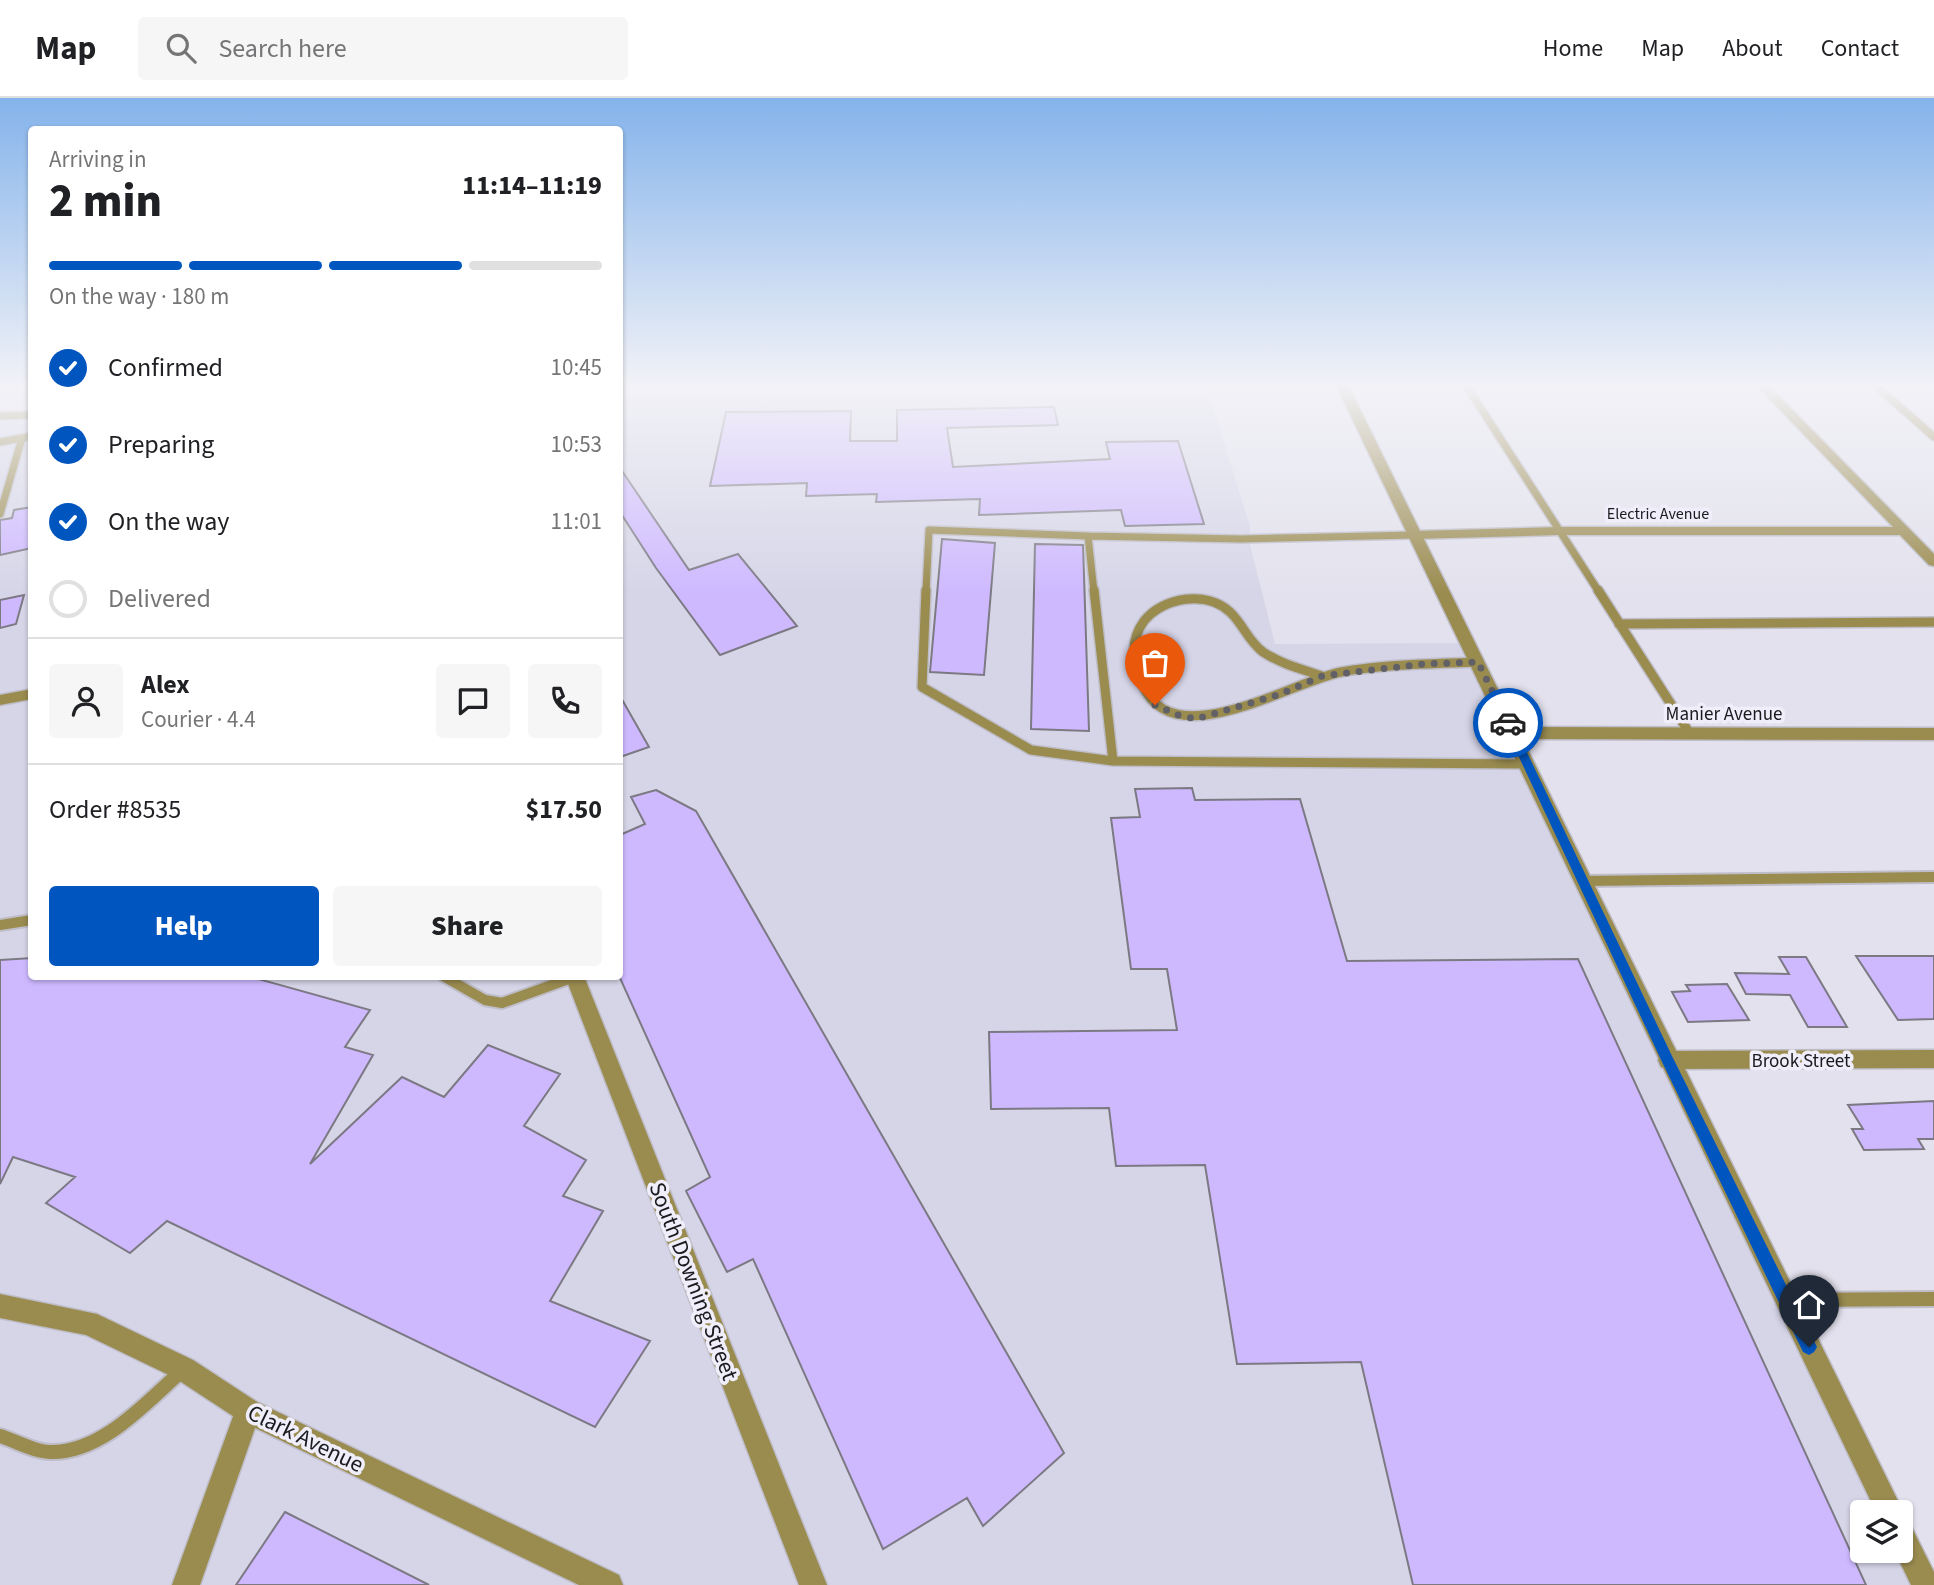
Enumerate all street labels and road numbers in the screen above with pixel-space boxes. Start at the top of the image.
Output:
street label: Electric Avenue [1607,503,1709,525]
street label: Manier Avenue [1666,701,1782,728]
street label: Brook Street [1752,1048,1851,1075]
street label: South Downing Street [641,1177,747,1385]
street label: Clark Avenue [242,1396,369,1481]

